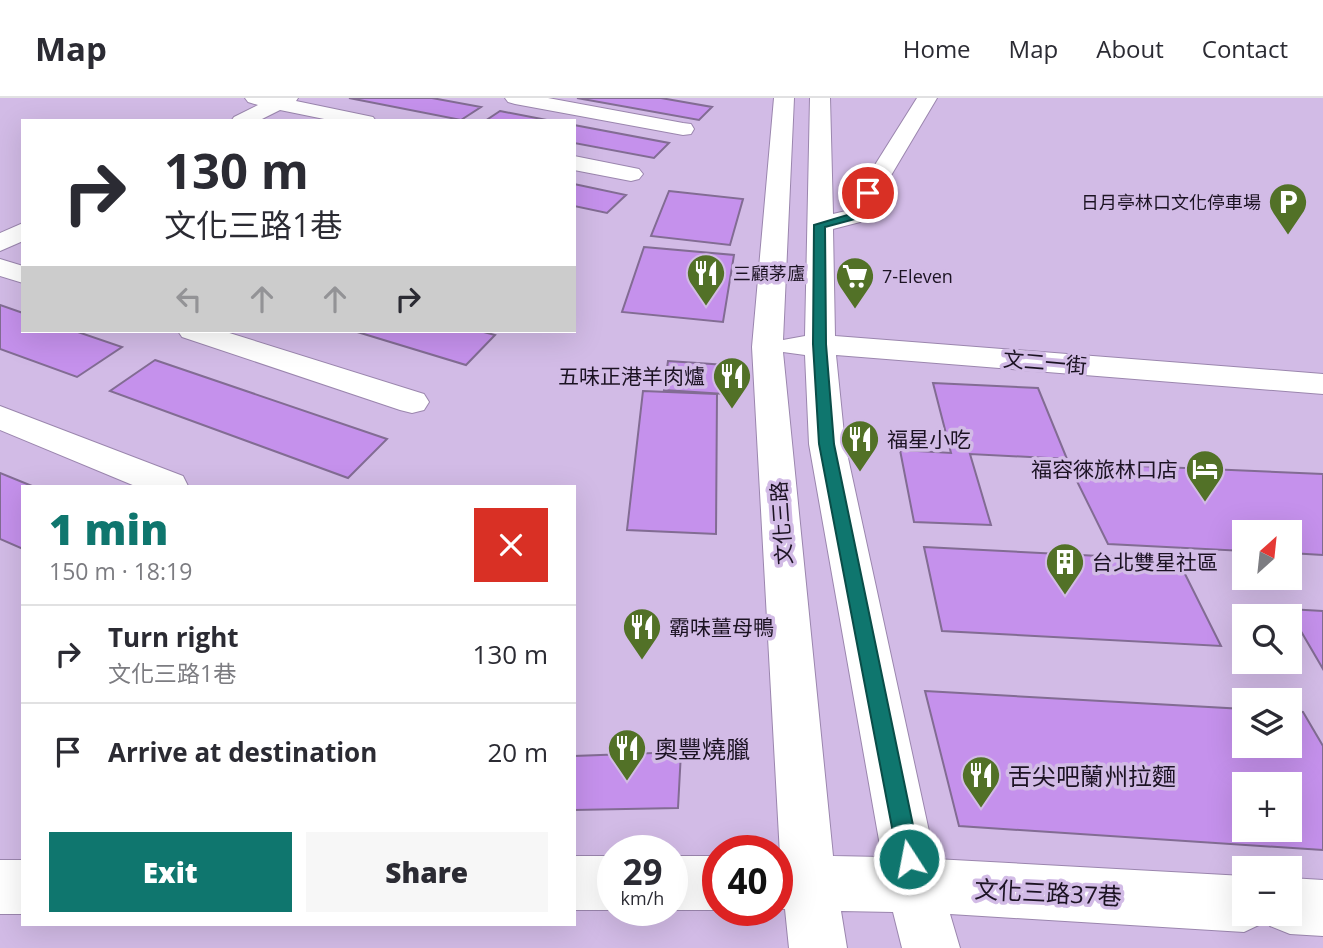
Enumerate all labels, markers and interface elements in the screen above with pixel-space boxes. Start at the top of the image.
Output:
text: Map [35,26,107,71]
text: Home [903,32,971,65]
text: Map [1009,32,1058,65]
text: About [1096,32,1164,65]
text: Contact [1202,32,1288,65]
text: 130 m [164,137,309,203]
icon: right [49,147,140,238]
pin [838,163,898,223]
icon: arrive [849,174,887,212]
parking icon: 日月亭林口文化停車場 [1267,181,1309,236]
place label: 日月亭林口文化停車場 [1081,190,1261,214]
text: 文化三路1巷 [164,203,342,246]
restaurant icon: 三顧茅廬 [685,252,727,307]
supermarket icon: 7-Eleven [834,255,876,310]
place label: 三顧茅廬 [733,261,805,285]
place label: 7-Eleven [882,264,953,288]
icon: left [170,280,208,318]
icon: ahead [243,280,281,318]
icon: ahead [316,280,354,318]
icon: right [389,280,427,318]
street label: 文二一街 [1002,344,1088,380]
restaurant icon: 五味正港羊肉爐 [711,355,753,410]
place label: 五味正港羊肉爐 [558,362,705,390]
restaurant icon: 福星小吃 [839,418,881,473]
place label: 福星小吃 [887,425,971,453]
hotel icon: 福容徠旅林口店 [1184,448,1226,503]
place label: 福容徠旅林口店 [1031,455,1178,483]
street label: 文化三路 [764,480,798,566]
text: 1 min [49,500,168,557]
button: close [474,508,548,582]
north arrow [1232,520,1302,590]
map controls [1232,520,1302,926]
building icon: 台北雙星社區 [1044,541,1086,596]
place label: 台北雙星社區 [1092,548,1218,576]
text: 150 m · 18:19 [49,555,192,587]
button: search [1232,604,1302,674]
restaurant icon: 霸味薑母鴨 [621,606,663,661]
place label: 霸味薑母鴨 [669,613,774,641]
text: Turn right [108,619,239,655]
icon: right [49,635,87,673]
text: 130 m [473,636,548,672]
text: 文化三路1巷 [108,657,236,689]
button: layers [1232,688,1302,758]
restaurant icon: 奧豐燒臘 [606,727,648,782]
place label: 奧豐燒臘 [654,732,750,765]
icon: arrive [49,733,87,771]
text: Arrive at destination [108,734,377,770]
text: 20 m [487,734,548,770]
restaurant icon: 舌尖吧蘭州拉麵 [960,754,1002,809]
place label: 舌尖吧蘭州拉麵 [1008,759,1176,792]
button: + [1232,772,1302,842]
position arrow [872,822,946,896]
button: Exit [49,832,292,912]
button: Share [306,832,548,912]
speed limit sign: 40 [702,835,793,926]
text: 29 [622,848,663,895]
button: − [1232,856,1302,926]
street label: 文化三路37巷 [974,872,1122,912]
text: km/h [621,886,664,910]

